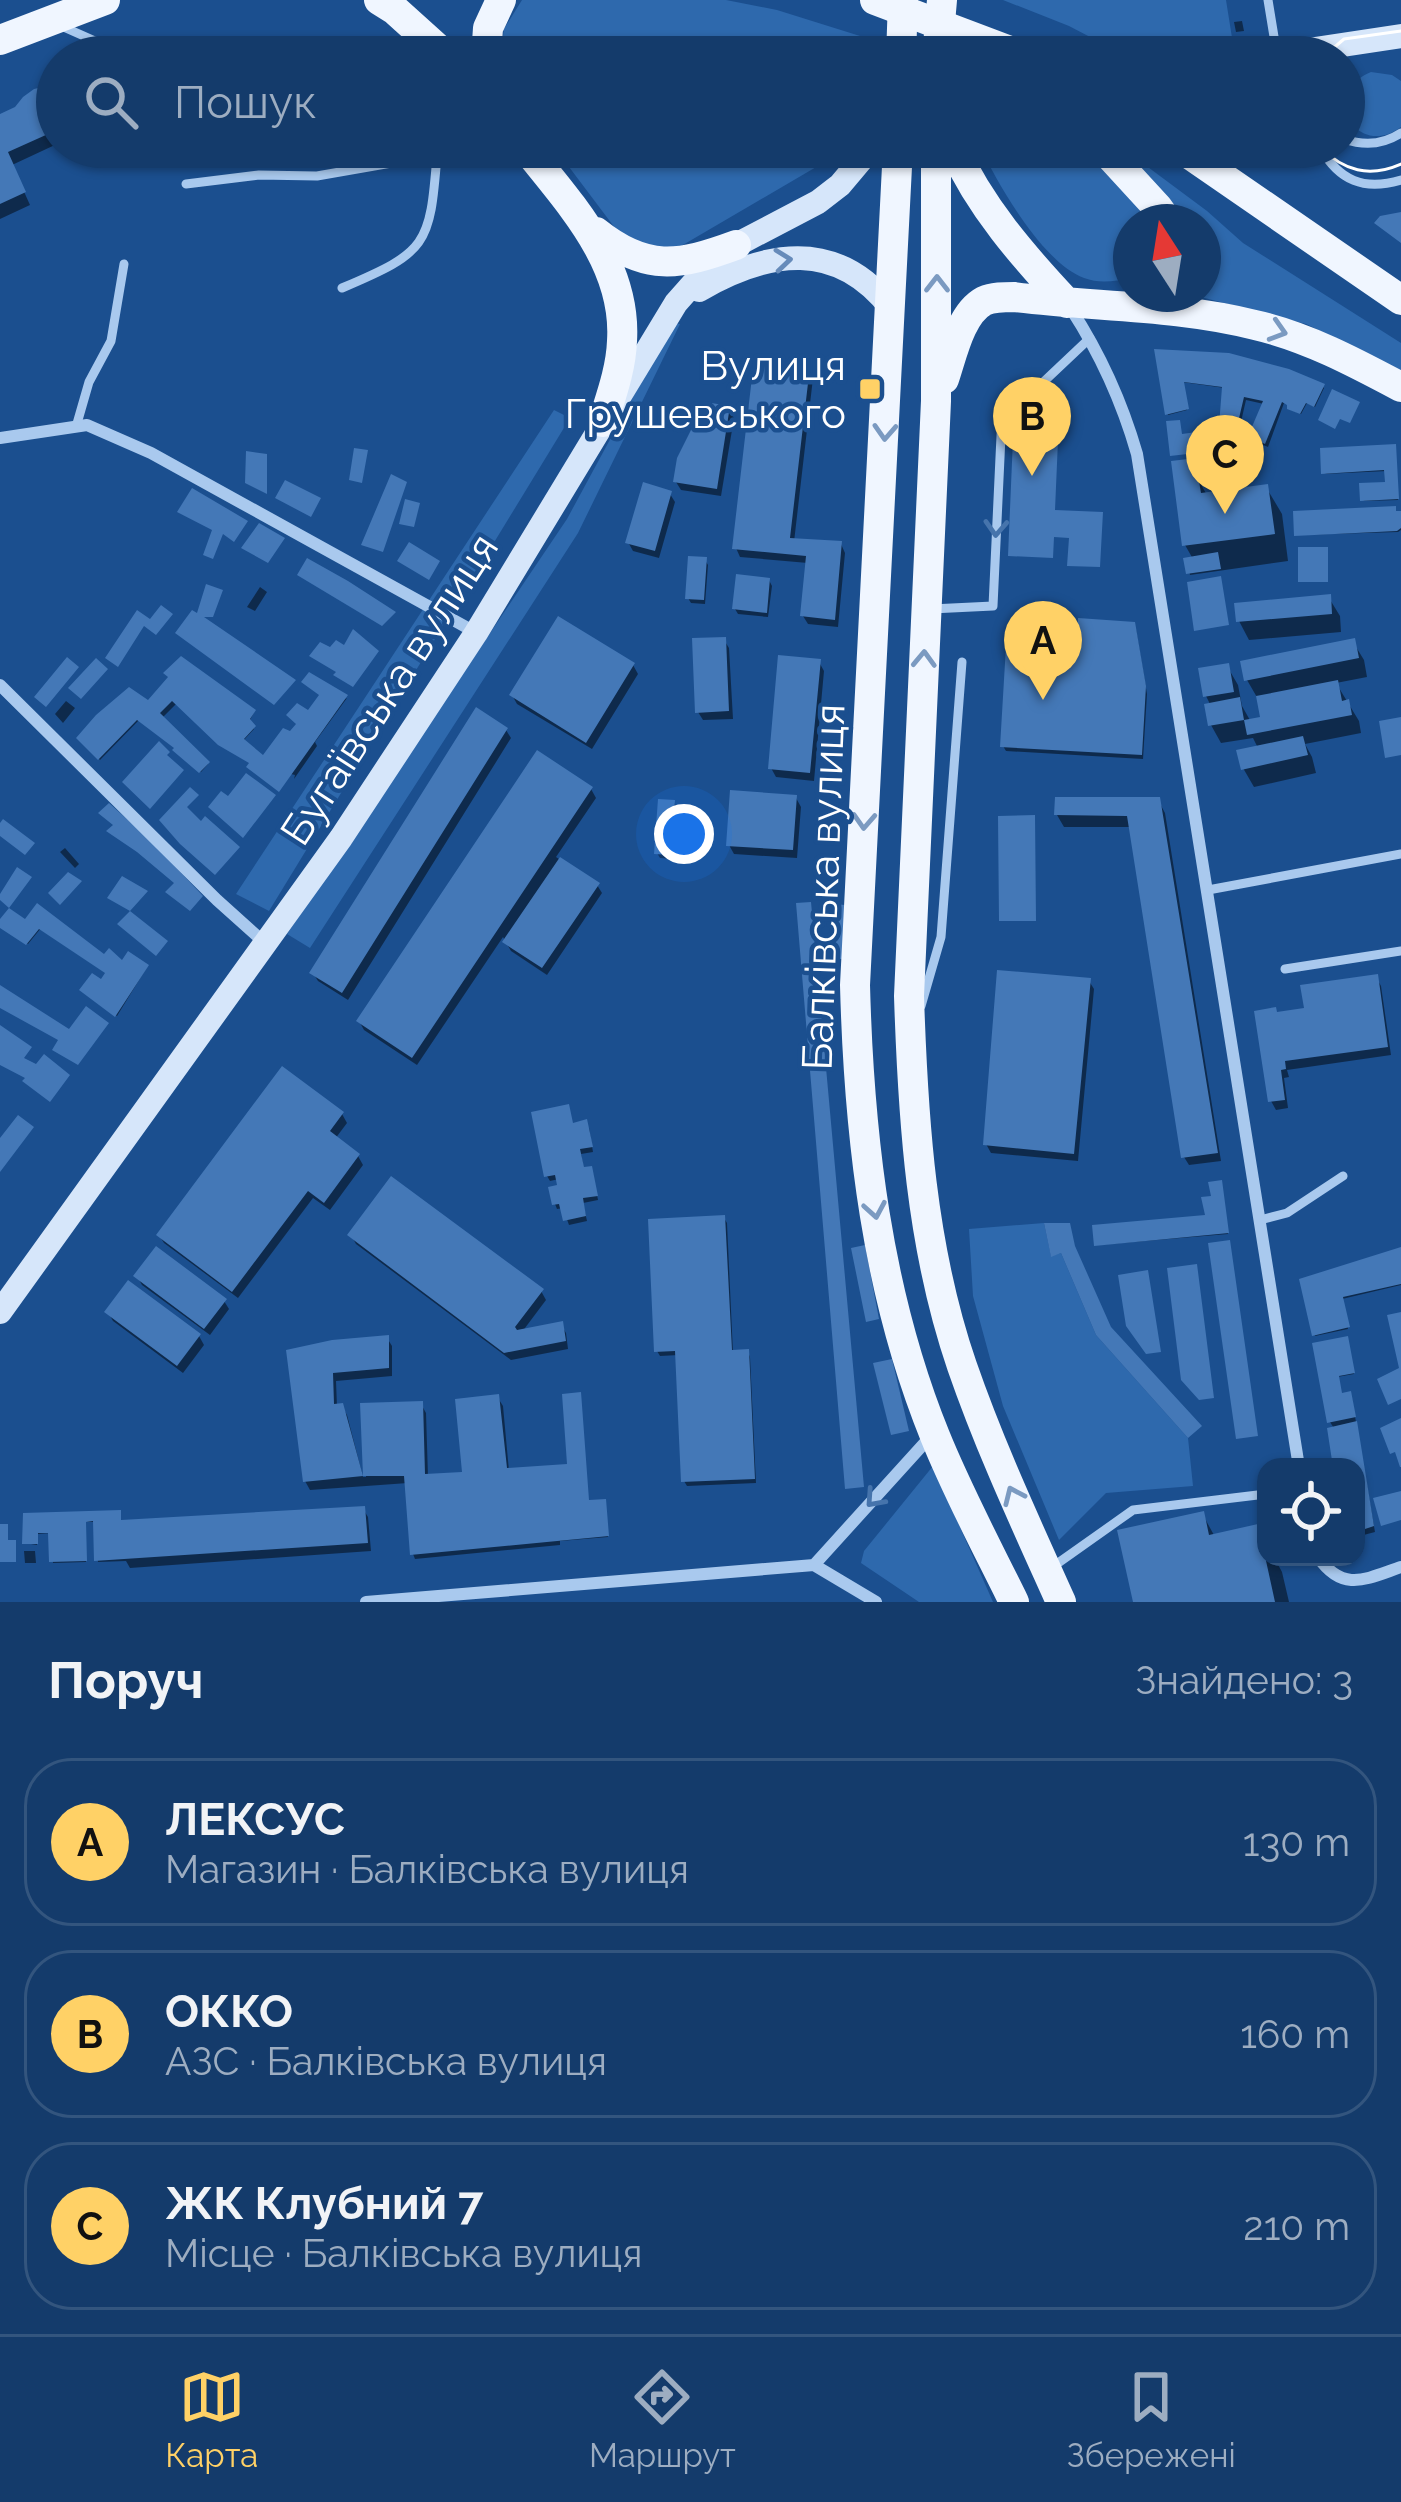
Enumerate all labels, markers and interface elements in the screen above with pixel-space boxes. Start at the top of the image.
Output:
search box [36,36,1365,168]
icon: search [78,69,144,135]
text: Пошук [174,76,317,129]
north arrow [1113,204,1221,312]
one-way arrow [774,248,793,273]
one-way arrow [924,274,950,292]
one-way arrow [1267,317,1288,342]
place label: Вулиця Грушевського [565,341,846,438]
marker: Вулиця Грушевського [857,376,883,402]
pin: B [993,377,1071,476]
pin: C [1186,415,1264,514]
one-way arrow [872,423,898,442]
one-way arrow [983,519,1009,538]
street label: Бугаївська вулиця [271,525,508,854]
pin: A [1004,601,1082,700]
one-way arrow [910,649,936,668]
street label: Балківська вулиця [793,703,854,1071]
your location [654,804,714,864]
one-way arrow [851,812,877,831]
one-way arrow [861,1199,886,1219]
map controls [1257,1458,1365,1566]
button: locate [1257,1458,1365,1566]
one-way arrow [867,1486,888,1507]
one-way arrow [1004,1486,1027,1507]
text: Поруч [48,1650,203,1710]
text: Знайдено: 3 [1135,1657,1353,1703]
text: ЛЕКСУС [165,1793,345,1846]
text: A [77,1819,103,1865]
text: 130 m [1243,1819,1350,1865]
text: Магазин · Балківська вулиця [165,1846,689,1892]
text: ОККО [165,1985,293,2038]
text: B [77,2011,103,2057]
text: 160 m [1240,2011,1350,2057]
text: АЗС · Балківська вулиця [165,2038,607,2084]
text: ЖК Клубний 7 [165,2177,483,2230]
text: C [77,2203,103,2249]
text: 210 m [1243,2203,1350,2249]
text: Місце · Балківська вулиця [165,2230,642,2276]
tab: Карта [165,2364,258,2475]
tab: Маршрут [589,2364,736,2475]
tab: Збережені [1067,2364,1236,2475]

